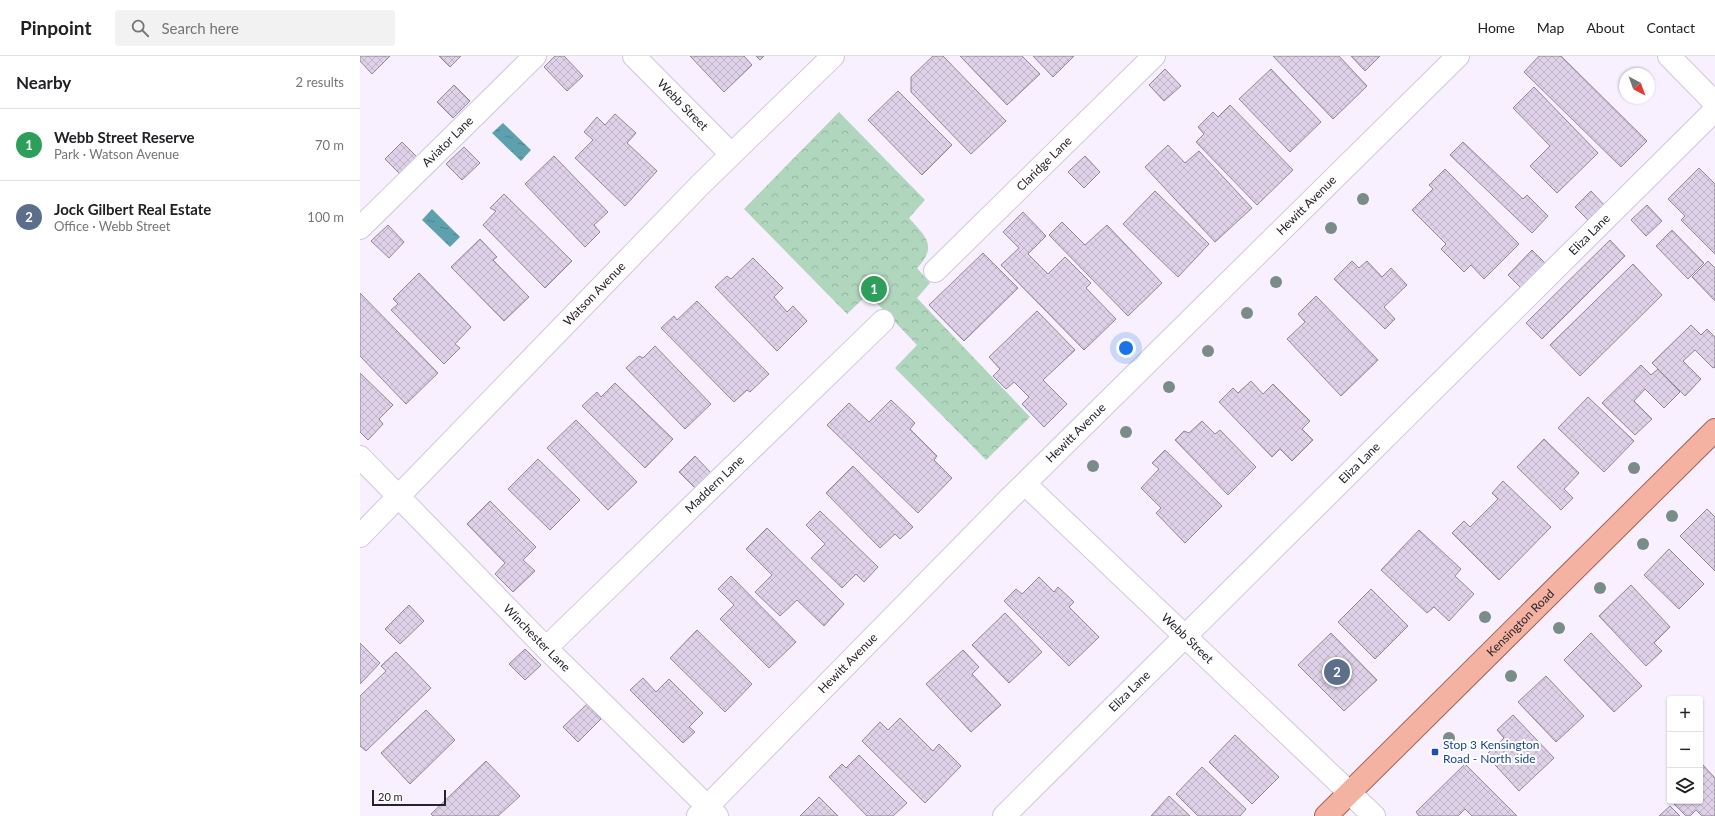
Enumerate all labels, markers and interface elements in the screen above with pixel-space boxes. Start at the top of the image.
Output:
search box [115,10,395,46]
text: Pinpoint [20,16,91,39]
icon: search [129,17,151,39]
text: Search here [161,19,239,37]
text: Home [1477,19,1515,36]
text: Map [1537,19,1564,36]
text: About [1586,19,1624,36]
text: Contact [1646,19,1695,36]
north arrow [1619,68,1655,104]
text: Nearby [16,72,71,93]
text: 2 results [296,74,344,90]
street label: Webb Street [654,76,712,134]
street label: Aviator Lane [419,113,476,170]
text: Webb Street Reserve [54,128,195,146]
street label: Claridge Lane [1013,133,1075,194]
text: 1 [25,137,33,153]
text: 70 m [315,137,344,153]
text: Park · Watson Avenue [54,146,179,162]
street label: Hewitt Avenue [1273,172,1339,238]
text: Jock Gilbert Real Estate [54,200,211,218]
text: 2 [25,209,33,225]
text: 100 m [307,209,344,225]
street label: Eliza Lane [1565,211,1613,258]
text: Office · Webb Street [54,218,170,234]
street label: Watson Avenue [560,259,628,329]
pin: 1 [861,274,887,304]
your location [1116,338,1136,358]
street label: Hewitt Avenue [1042,400,1109,466]
street label: Eliza Lane [1335,439,1383,486]
street label: Maddern Lane [682,452,747,516]
street label: Kensington Road [1483,586,1557,659]
street label: Winchester Lane [500,601,574,675]
street label: Webb Street [1158,610,1217,667]
street label: Hewitt Avenue [815,630,880,696]
pin: 2 [1324,657,1350,687]
street label: Eliza Lane [1105,667,1153,715]
map controls [1667,696,1703,804]
button: + [1667,696,1703,732]
button: − [1667,732,1703,768]
place label: Stop 3 Kensington Road - North side [1443,737,1539,766]
marker: Stop 3 Kensington Road - North side [1430,747,1440,757]
button: layers [1667,768,1703,804]
scale bar [372,788,446,807]
text: 20 m [378,790,403,803]

